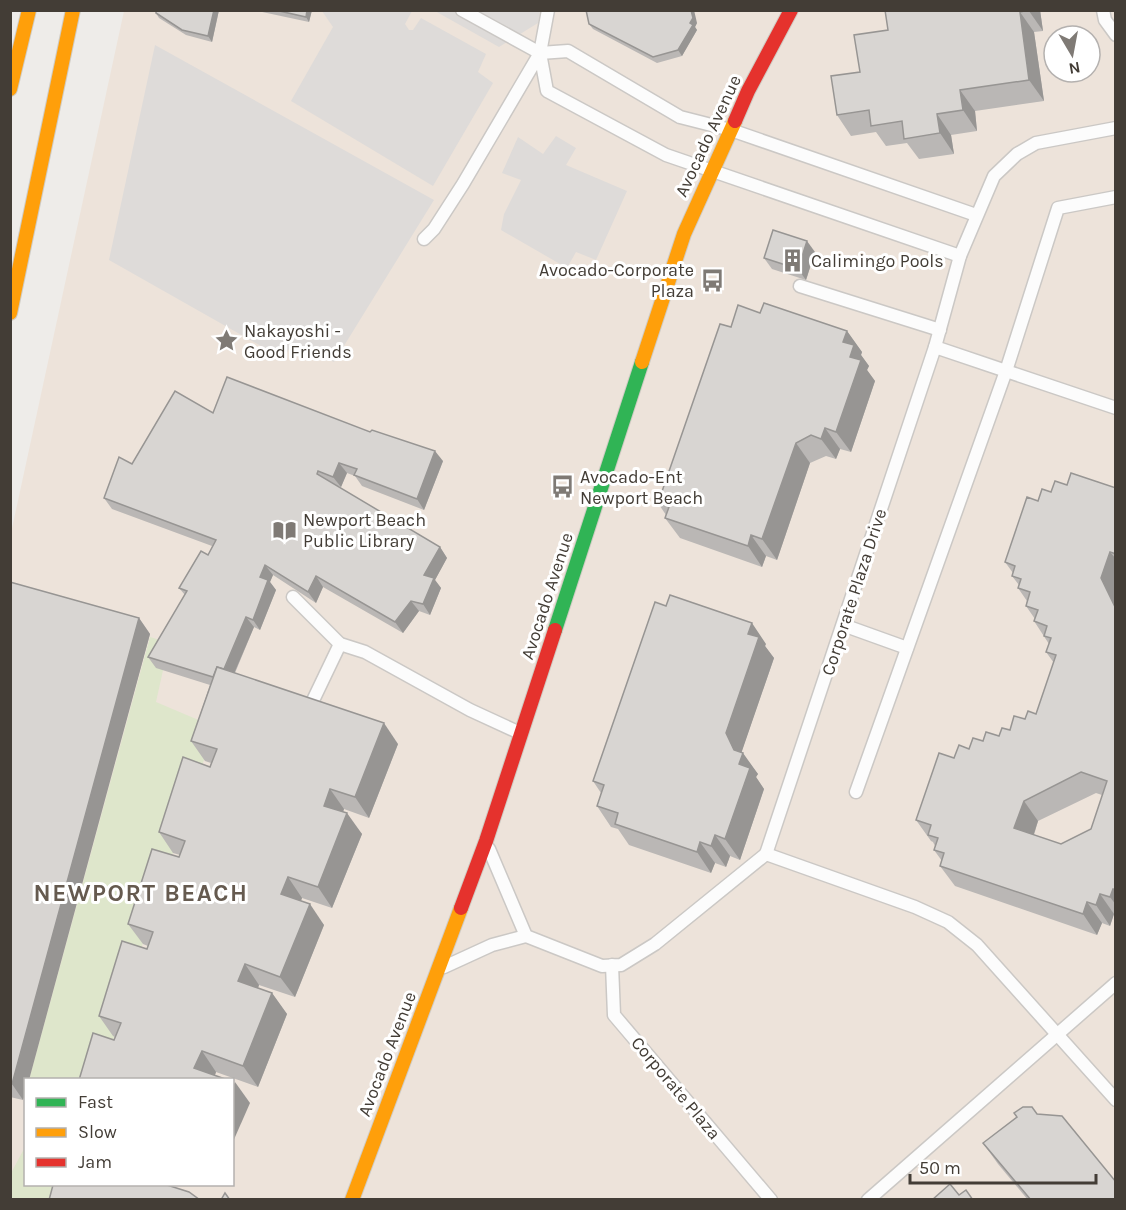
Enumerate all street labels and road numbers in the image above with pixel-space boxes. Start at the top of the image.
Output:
street label: Avocado Avenue [670,72,746,200]
street label: Corporate Plaza Drive [817,506,891,678]
street label: Avocado Avenue [516,530,578,662]
street label: Avocado Avenue [353,988,421,1120]
street label: Corporate Plaza [626,1032,726,1144]

